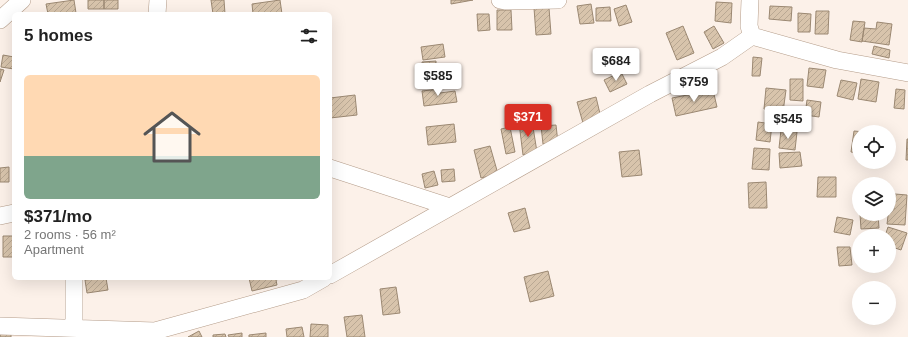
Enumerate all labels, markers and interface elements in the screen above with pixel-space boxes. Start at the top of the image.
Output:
icon: filters [298,25,320,47]
text: 5 homes [24,26,93,45]
pin: $684 [592,48,640,82]
text: $684 [602,53,630,68]
pin: $585 [414,63,462,97]
text: $585 [424,68,452,83]
pin: $759 [670,69,718,103]
text: $759 [680,74,708,89]
icon: home [136,101,208,173]
pin: $371 [504,104,552,138]
pin: $545 [764,106,812,140]
text: $371 [514,109,542,124]
text: $545 [774,111,802,126]
map controls [852,125,896,325]
button: locate [852,125,896,169]
button: layers [852,177,896,221]
text: $371/mo [24,207,92,226]
text: 2 rooms · 56 m² [24,227,116,242]
button: + [852,229,896,273]
text: Apartment [24,242,84,257]
button: − [852,281,896,325]

